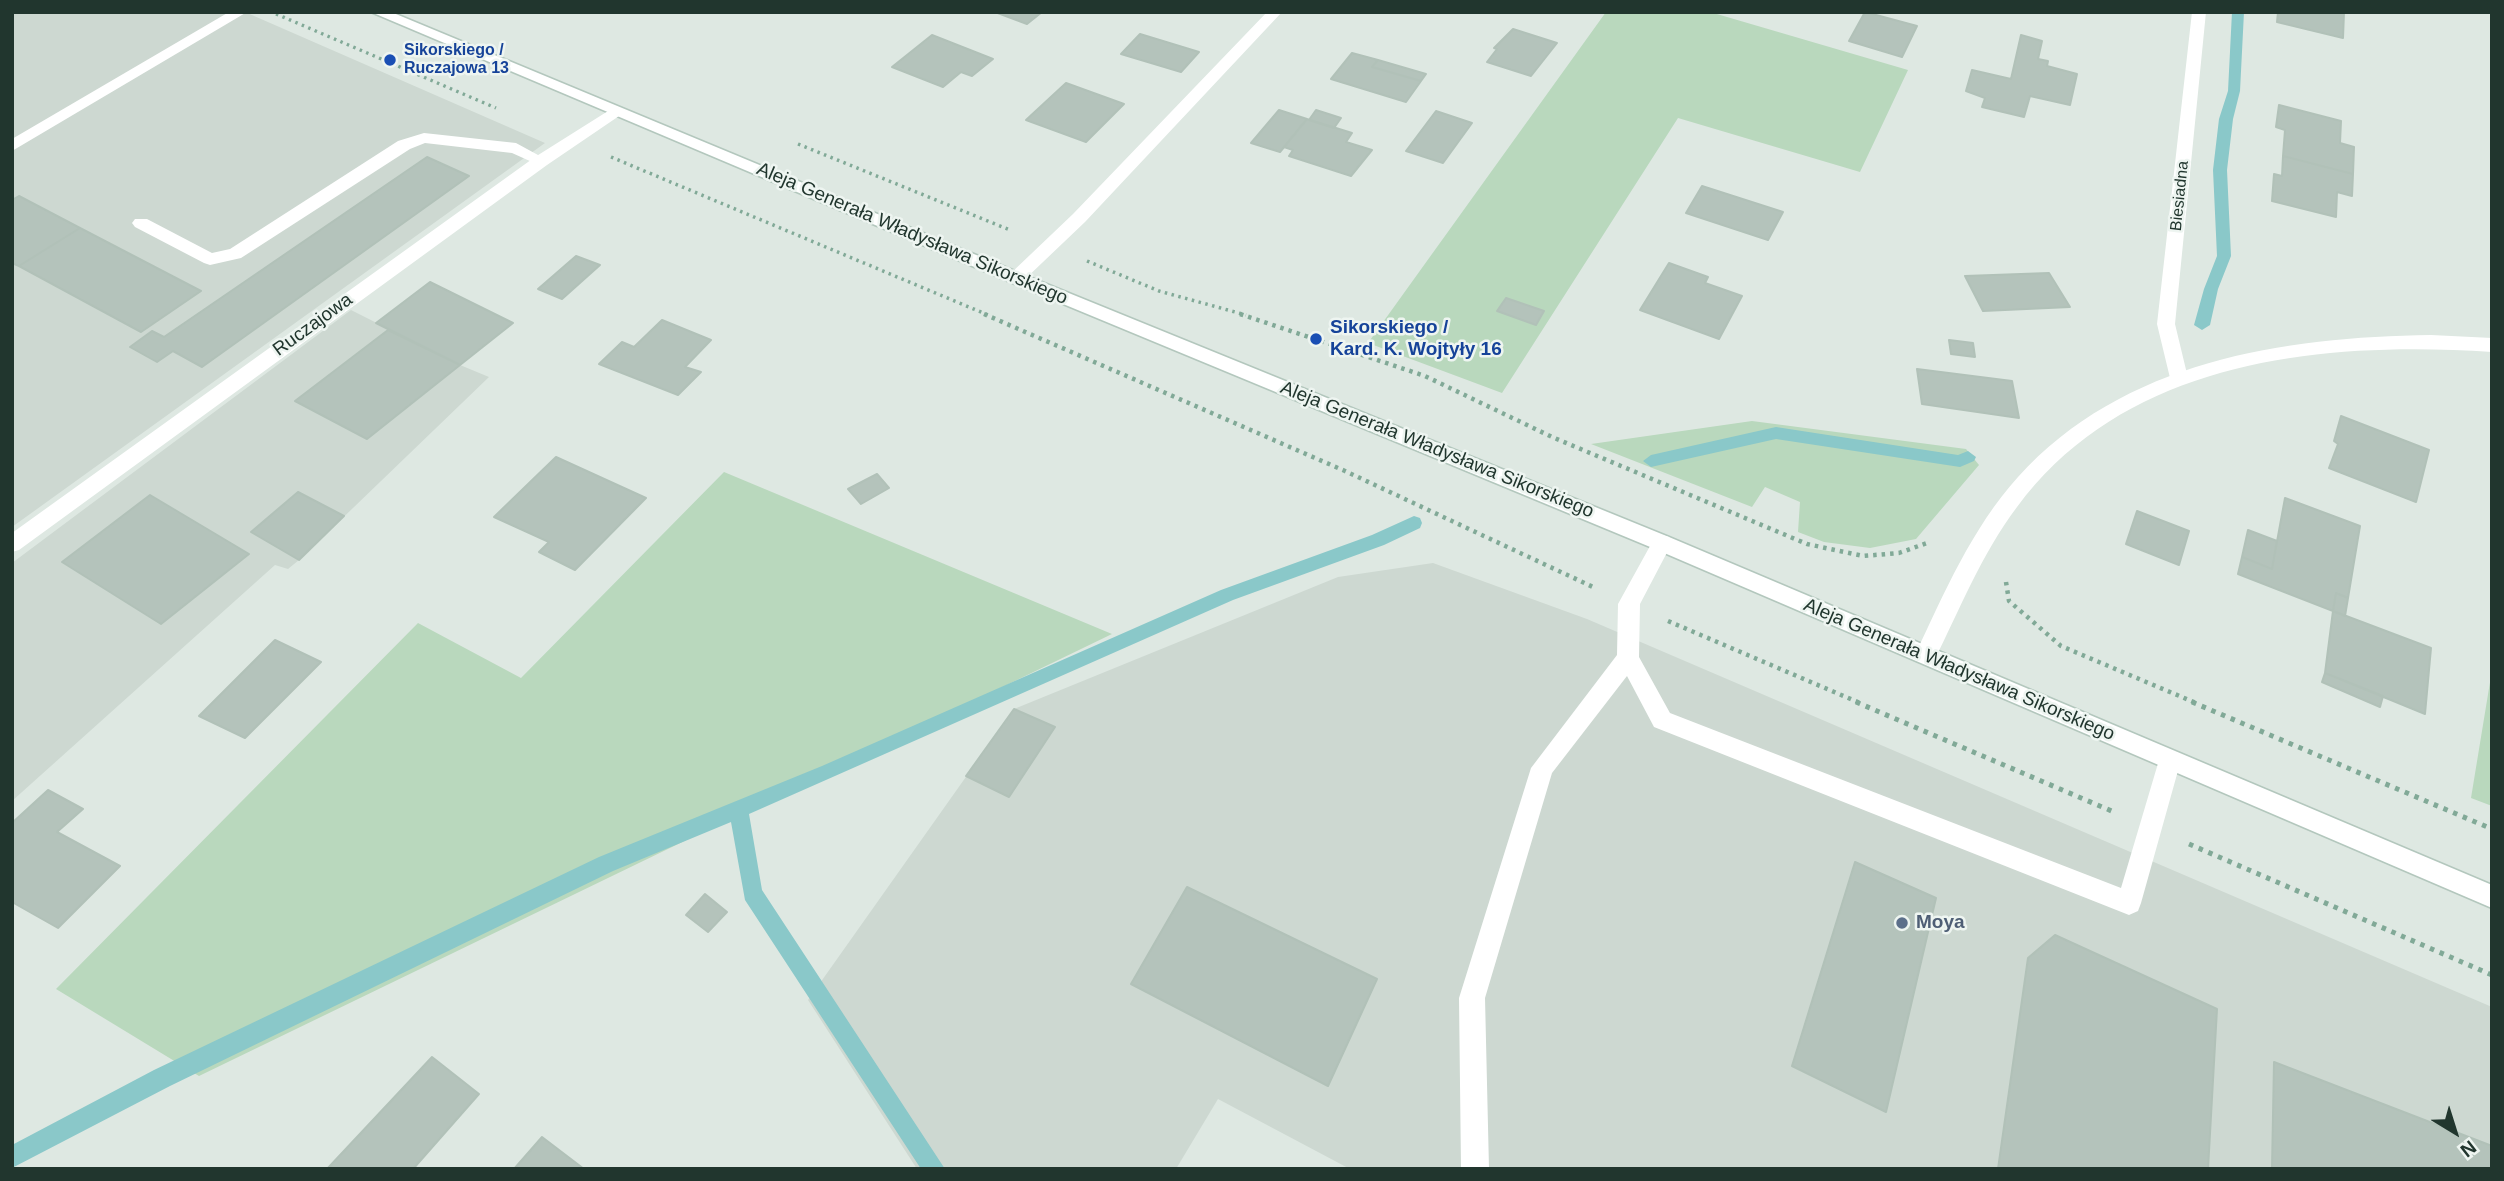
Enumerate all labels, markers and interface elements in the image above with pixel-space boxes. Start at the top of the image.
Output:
place label: Sikorskiego / Ruczajowa 13 [404,41,509,79]
marker: Sikorskiego / Ruczajowa 13 [382,52,398,68]
street label: Aleja Generała Władysława Sikorskiego [753,158,1071,310]
street label: Biesiadna [2167,160,2193,232]
street label: Ruczajowa [269,288,357,362]
place label: Sikorskiego / Kard. K. Wojtyły 16 [1330,317,1502,361]
marker: Sikorskiego / Kard. K. Wojtyły 16 [1308,331,1324,347]
street label: Aleja Generała Władysława Sikorskiego [1277,377,1597,523]
street label: Aleja Generała Władysława Sikorskiego [1800,594,2118,746]
place label: Moya [1916,912,1965,934]
marker: Moya [1894,915,1910,931]
north arrow [2420,1097,2490,1167]
text: N [2456,1136,2480,1161]

